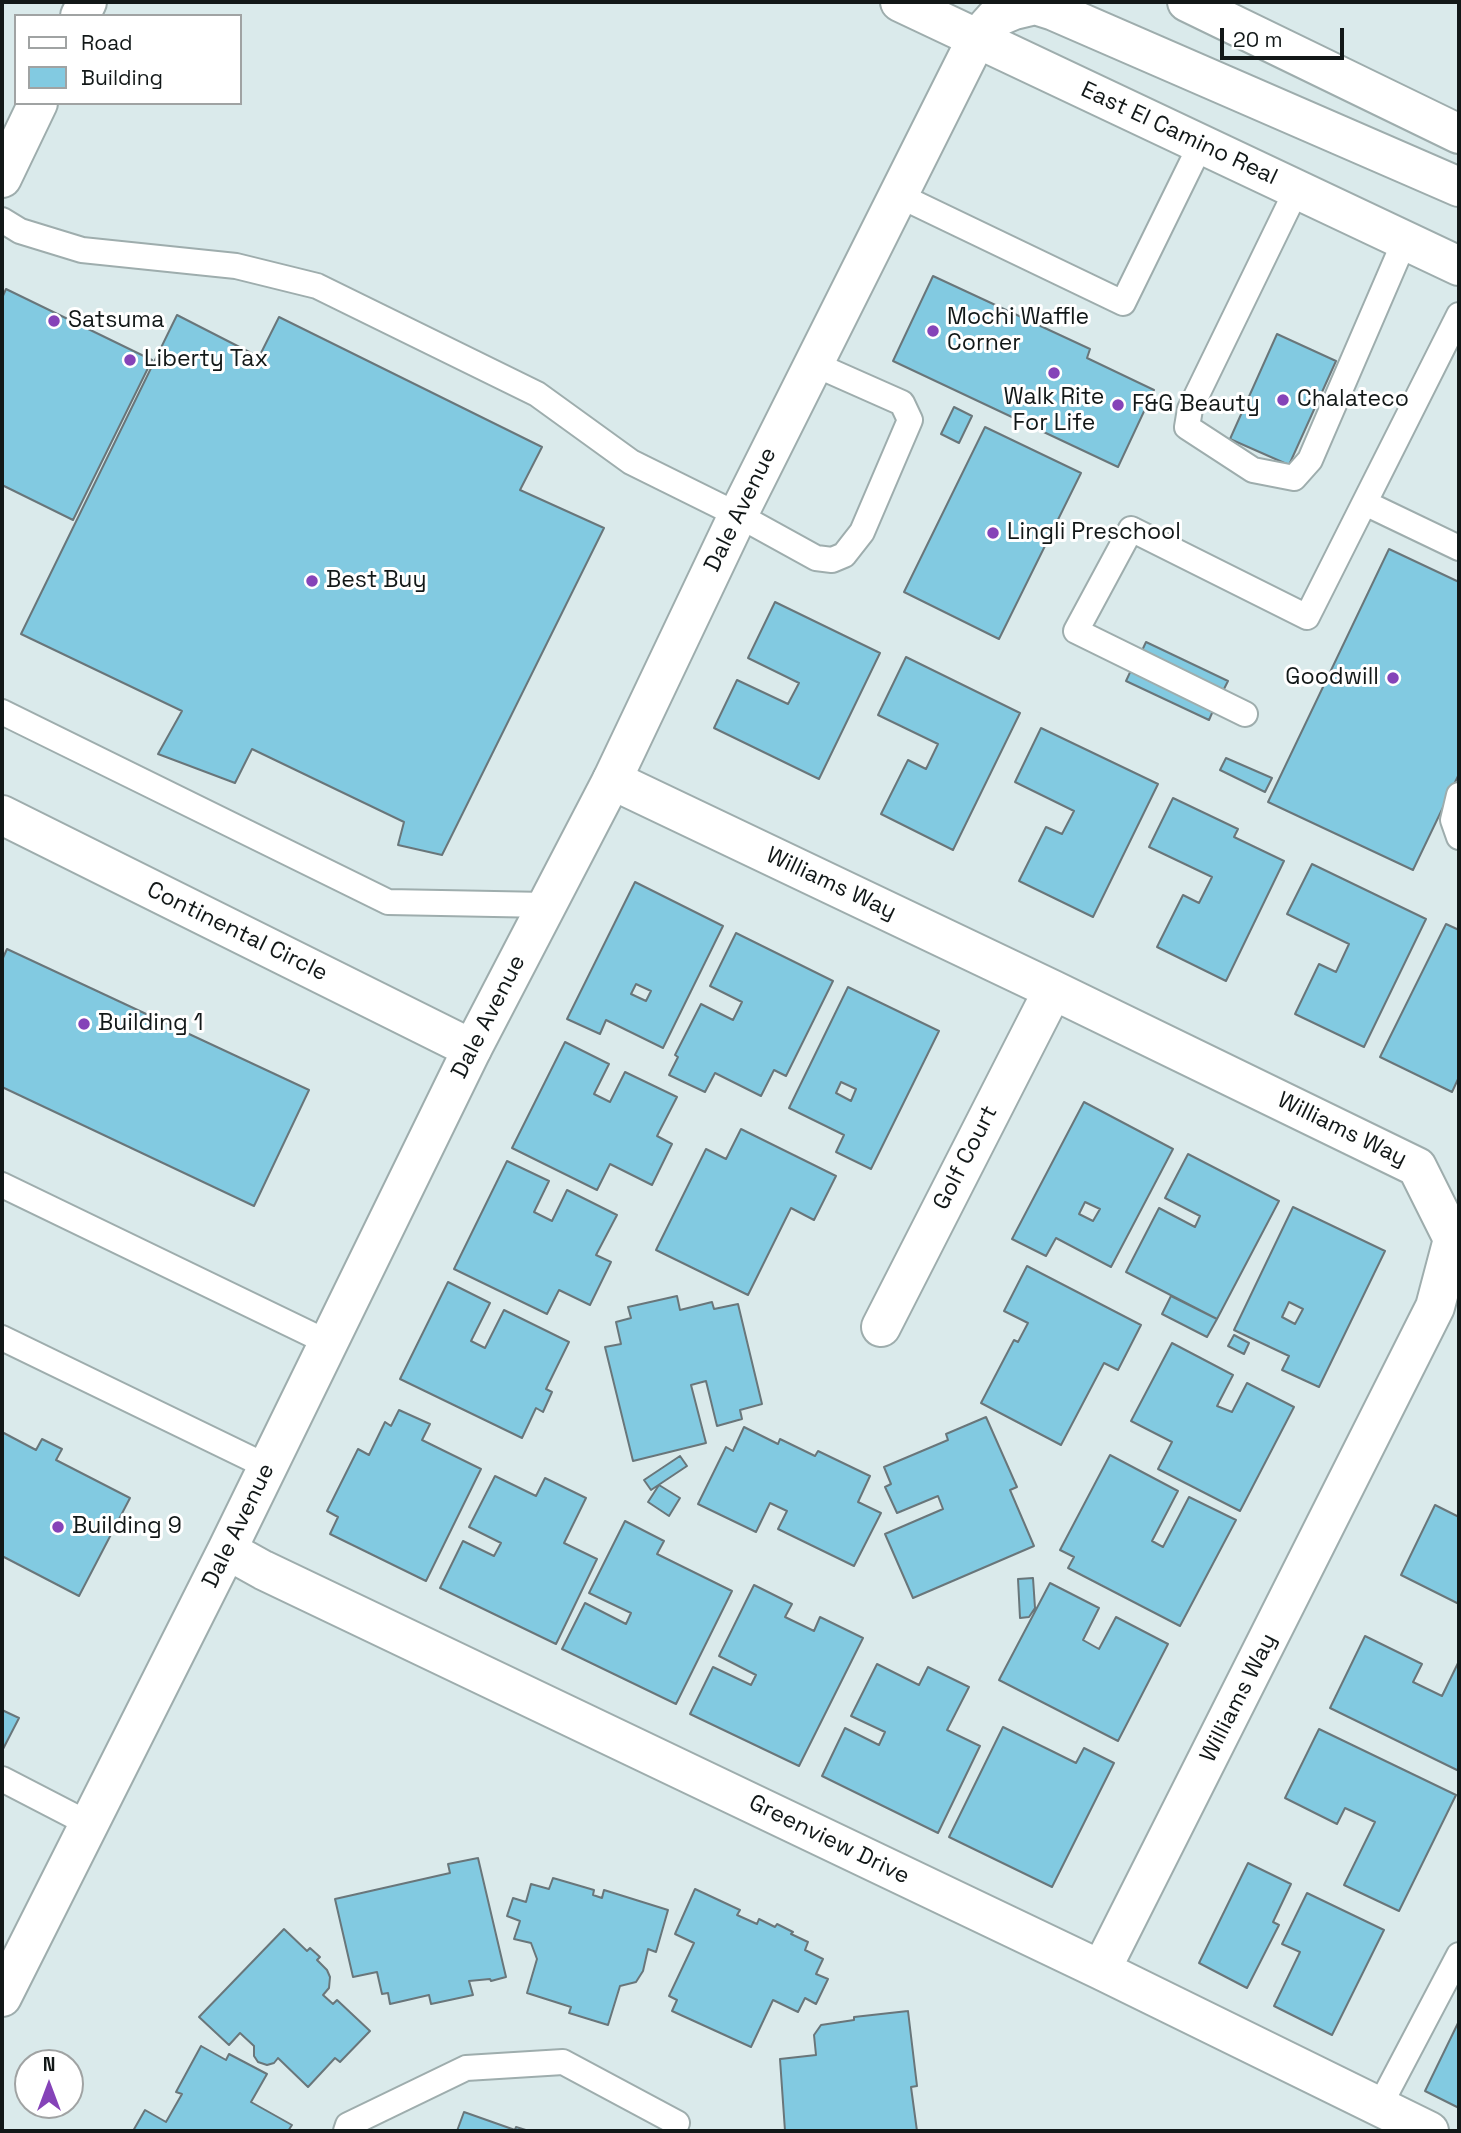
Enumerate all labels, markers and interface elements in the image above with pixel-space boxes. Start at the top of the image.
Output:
legend [14,14,242,105]
scale bar [1223,14,1347,58]
text: 20 m [1233,26,1283,53]
text: Road [81,29,133,56]
text: Building [81,64,163,91]
street label: East El Camino Real [1076,76,1282,192]
place label: Mochi Waffle Corner [947,304,1089,358]
place label: Satsuma [68,307,164,335]
marker: Satsuma [46,313,62,329]
marker: Mochi Waffle Corner [925,323,941,339]
place label: Liberty Tax [144,346,268,374]
marker: Liberty Tax [122,352,138,368]
marker: Walk Rite For Life [1046,365,1062,381]
place label: Walk Rite For Life [1004,384,1104,438]
place label: Chalateco [1297,386,1409,414]
place label: F&G Beauty [1132,391,1260,419]
marker: Chalateco [1275,392,1291,408]
marker: F&G Beauty [1110,397,1126,413]
street label: Dale Avenue [699,443,783,577]
place label: Lingli Preschool [1007,519,1181,547]
marker: Lingli Preschool [985,525,1001,541]
place label: Best Buy [326,567,427,595]
marker: Best Buy [304,573,320,589]
place label: Goodwill [1285,664,1379,692]
marker: Goodwill [1385,670,1401,686]
street label: Williams Way [761,842,901,926]
street label: Continental Circle [142,876,332,988]
street label: Dale Avenue [446,951,532,1083]
place label: Building 1 [98,1010,203,1038]
marker: Building 1 [76,1016,92,1032]
street label: Williams Way [1273,1087,1411,1173]
street label: Golf Court [928,1101,1004,1215]
street label: Dale Avenue [197,1459,281,1593]
place label: Building 9 [72,1513,182,1541]
marker: Building 9 [50,1519,66,1535]
street label: Williams Way [1195,1629,1283,1767]
street label: Greenview Drive [744,1789,914,1891]
north arrow [14,2049,84,2119]
text: N [43,2052,55,2077]

